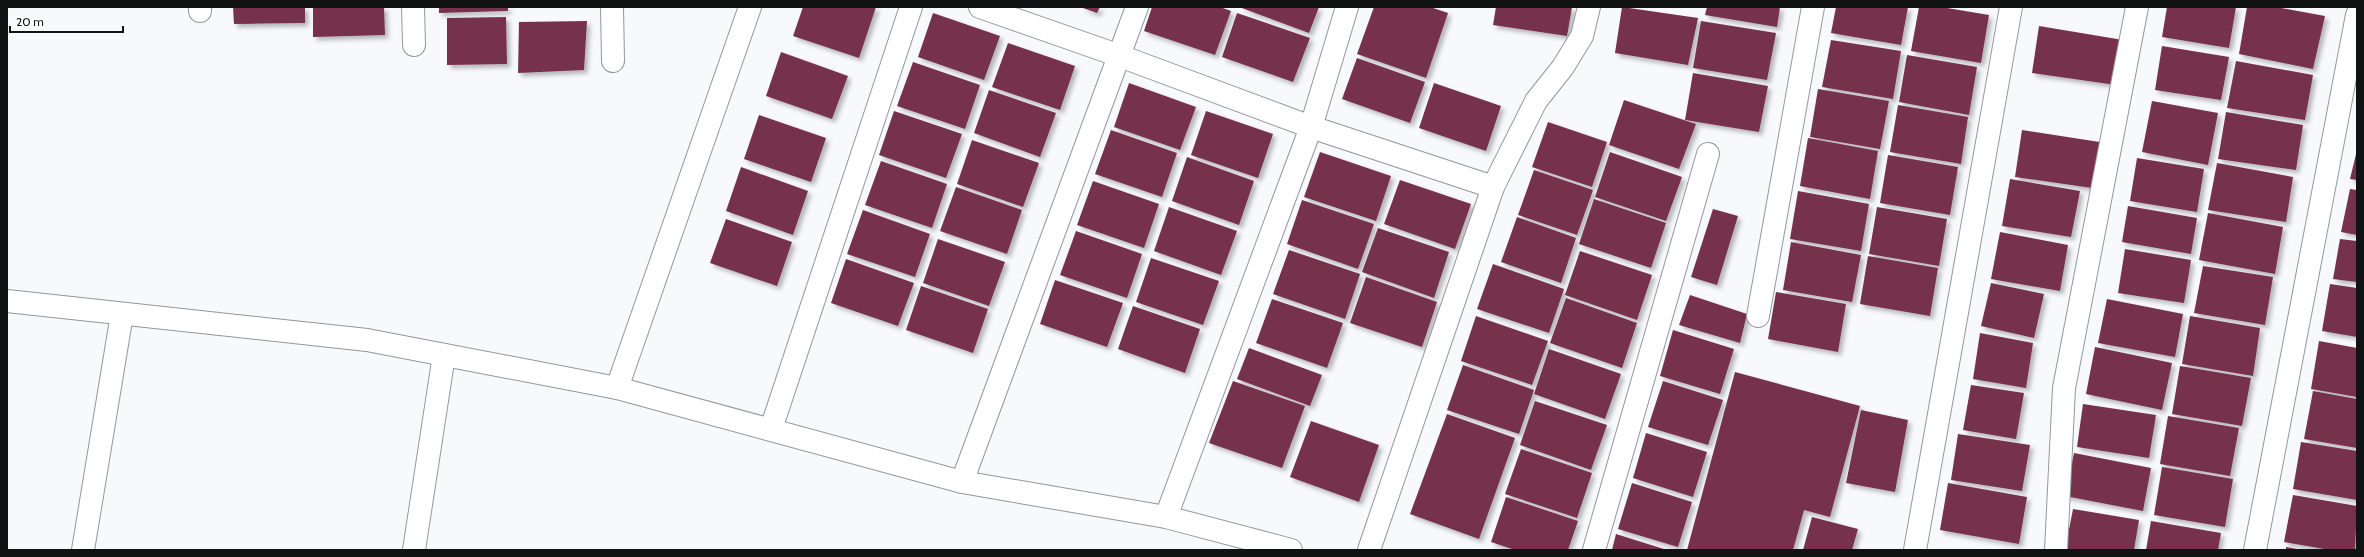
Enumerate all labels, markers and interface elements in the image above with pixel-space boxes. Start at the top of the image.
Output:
scale bar [10,8,123,34]
text: 20 m [16,14,44,29]

